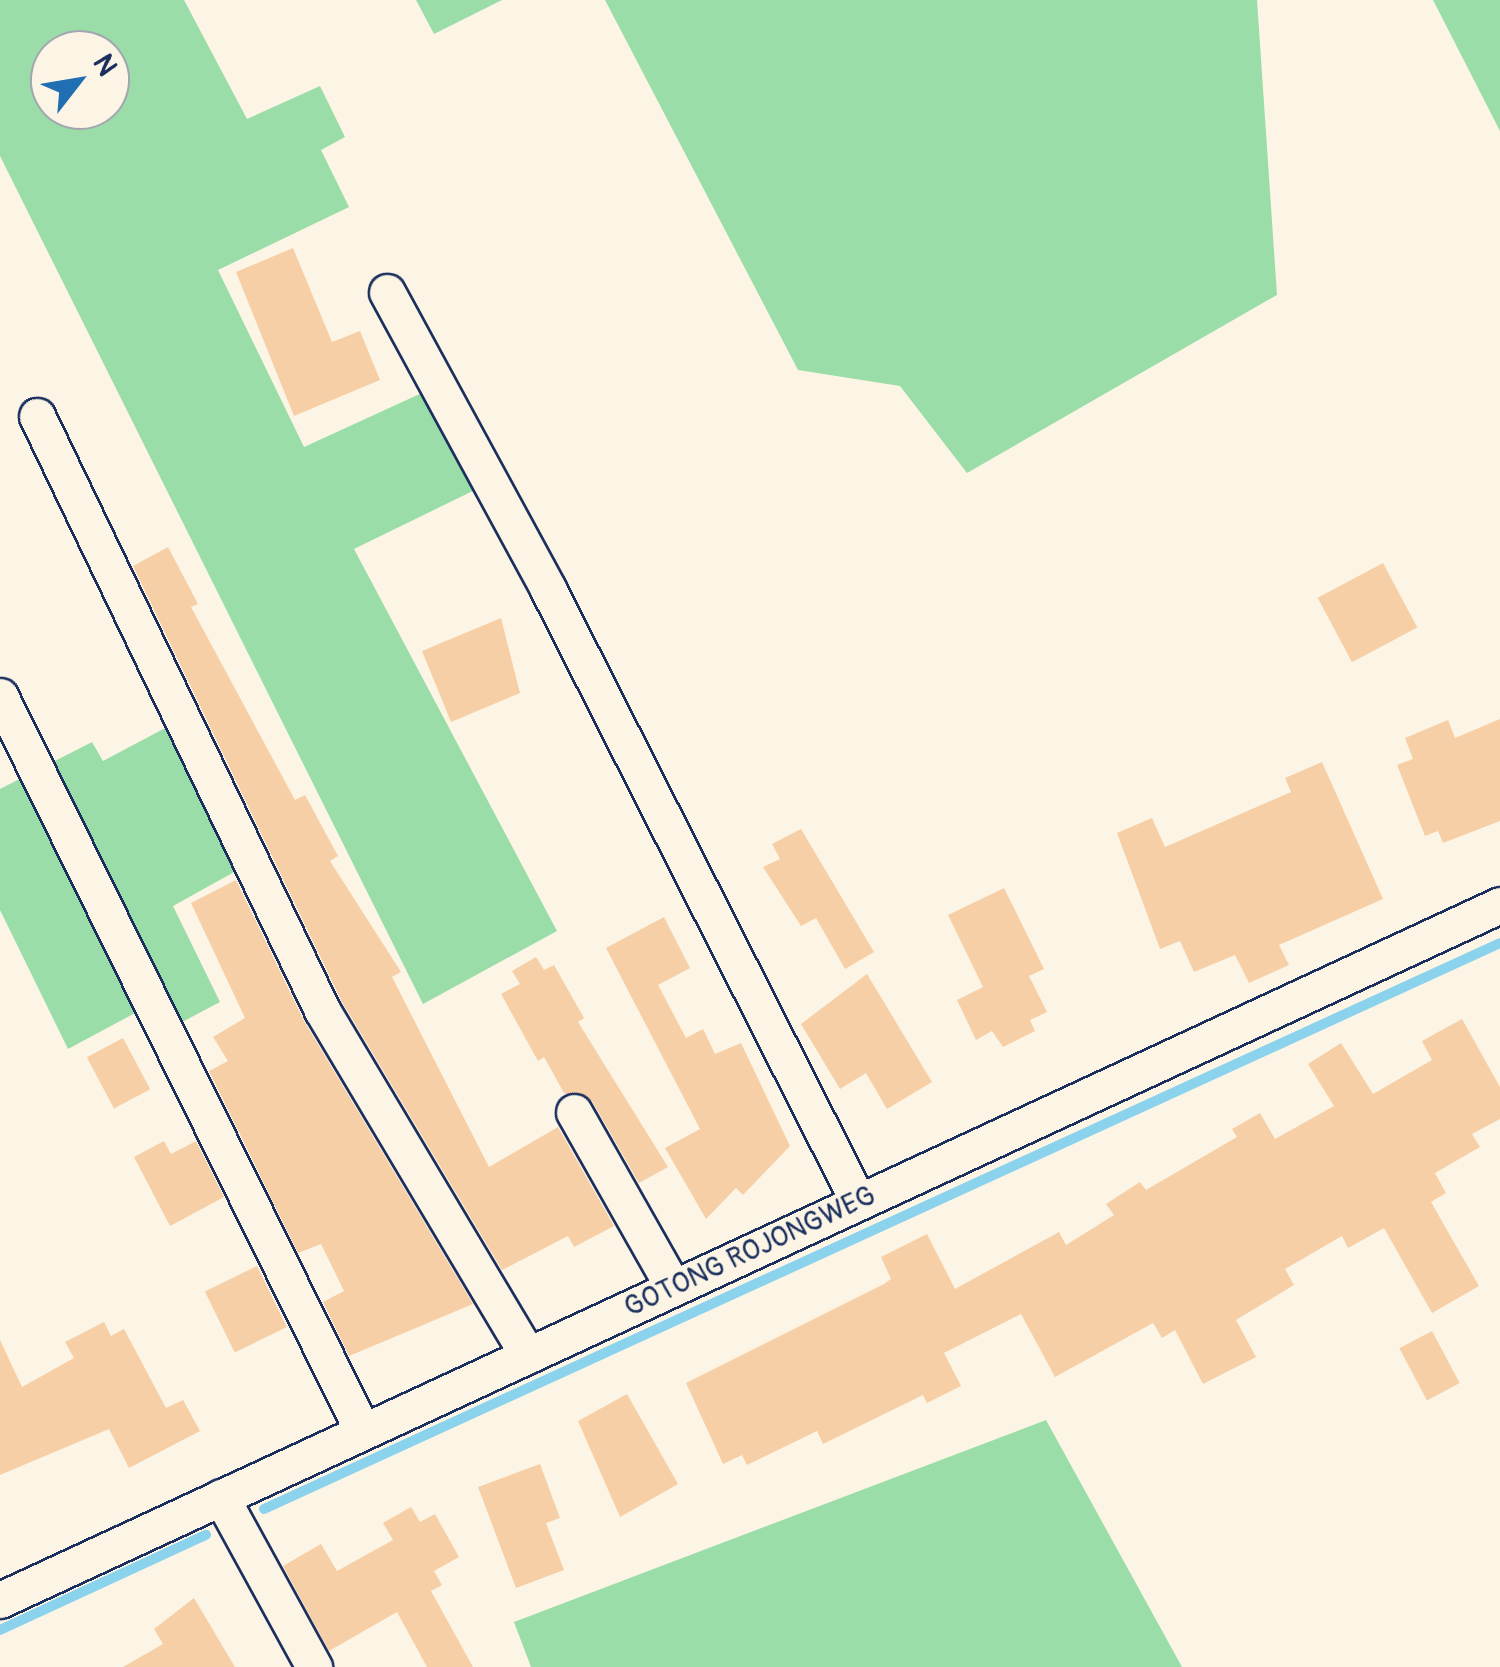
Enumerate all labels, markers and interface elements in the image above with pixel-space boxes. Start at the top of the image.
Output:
north arrow [30,30,130,130]
text: N [85,48,124,82]
street label: GOTONG ROJONGWEG [619,1179,881,1325]

